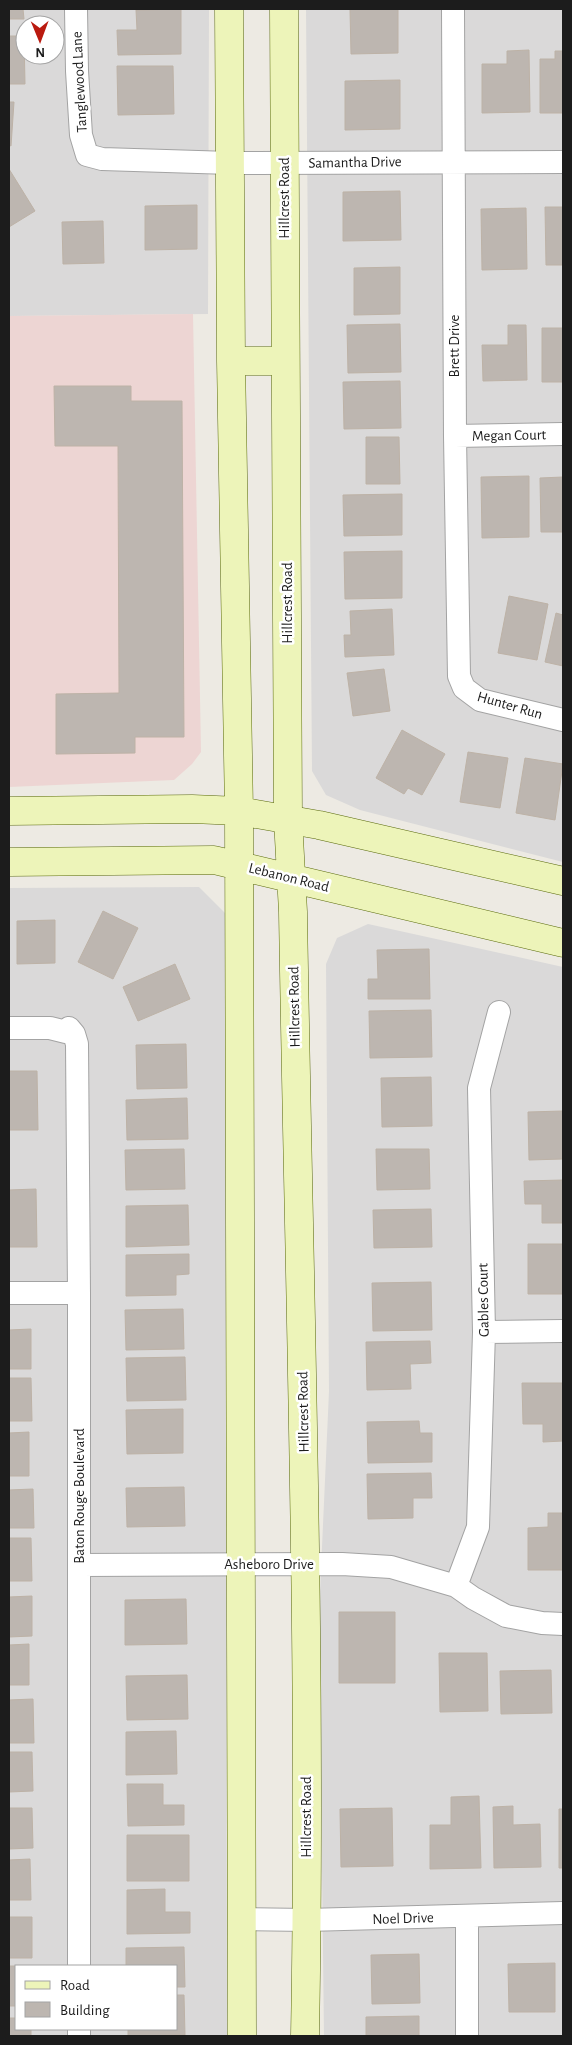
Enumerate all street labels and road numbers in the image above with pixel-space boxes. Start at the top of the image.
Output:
street label: Tanglewood Lane [69,31,90,133]
street label: Samantha Drive [308,154,402,171]
street label: Hillcrest Road [277,157,292,239]
street label: Brett Drive [447,314,462,377]
street label: Megan Court [472,427,547,444]
street label: Hillcrest Road [280,562,295,644]
street label: Hunter Run [475,689,544,722]
street label: Lebanon Road [247,860,331,895]
street label: Hillcrest Road [286,966,303,1048]
street label: Gables Court [475,1263,492,1337]
street label: Hillcrest Road [295,1371,312,1453]
street label: Baton Rouge Boulevard [72,1428,87,1564]
street label: Asheboro Drive [224,1557,314,1572]
street label: Hillcrest Road [299,1776,314,1858]
street label: Noel Drive [372,1910,434,1927]

